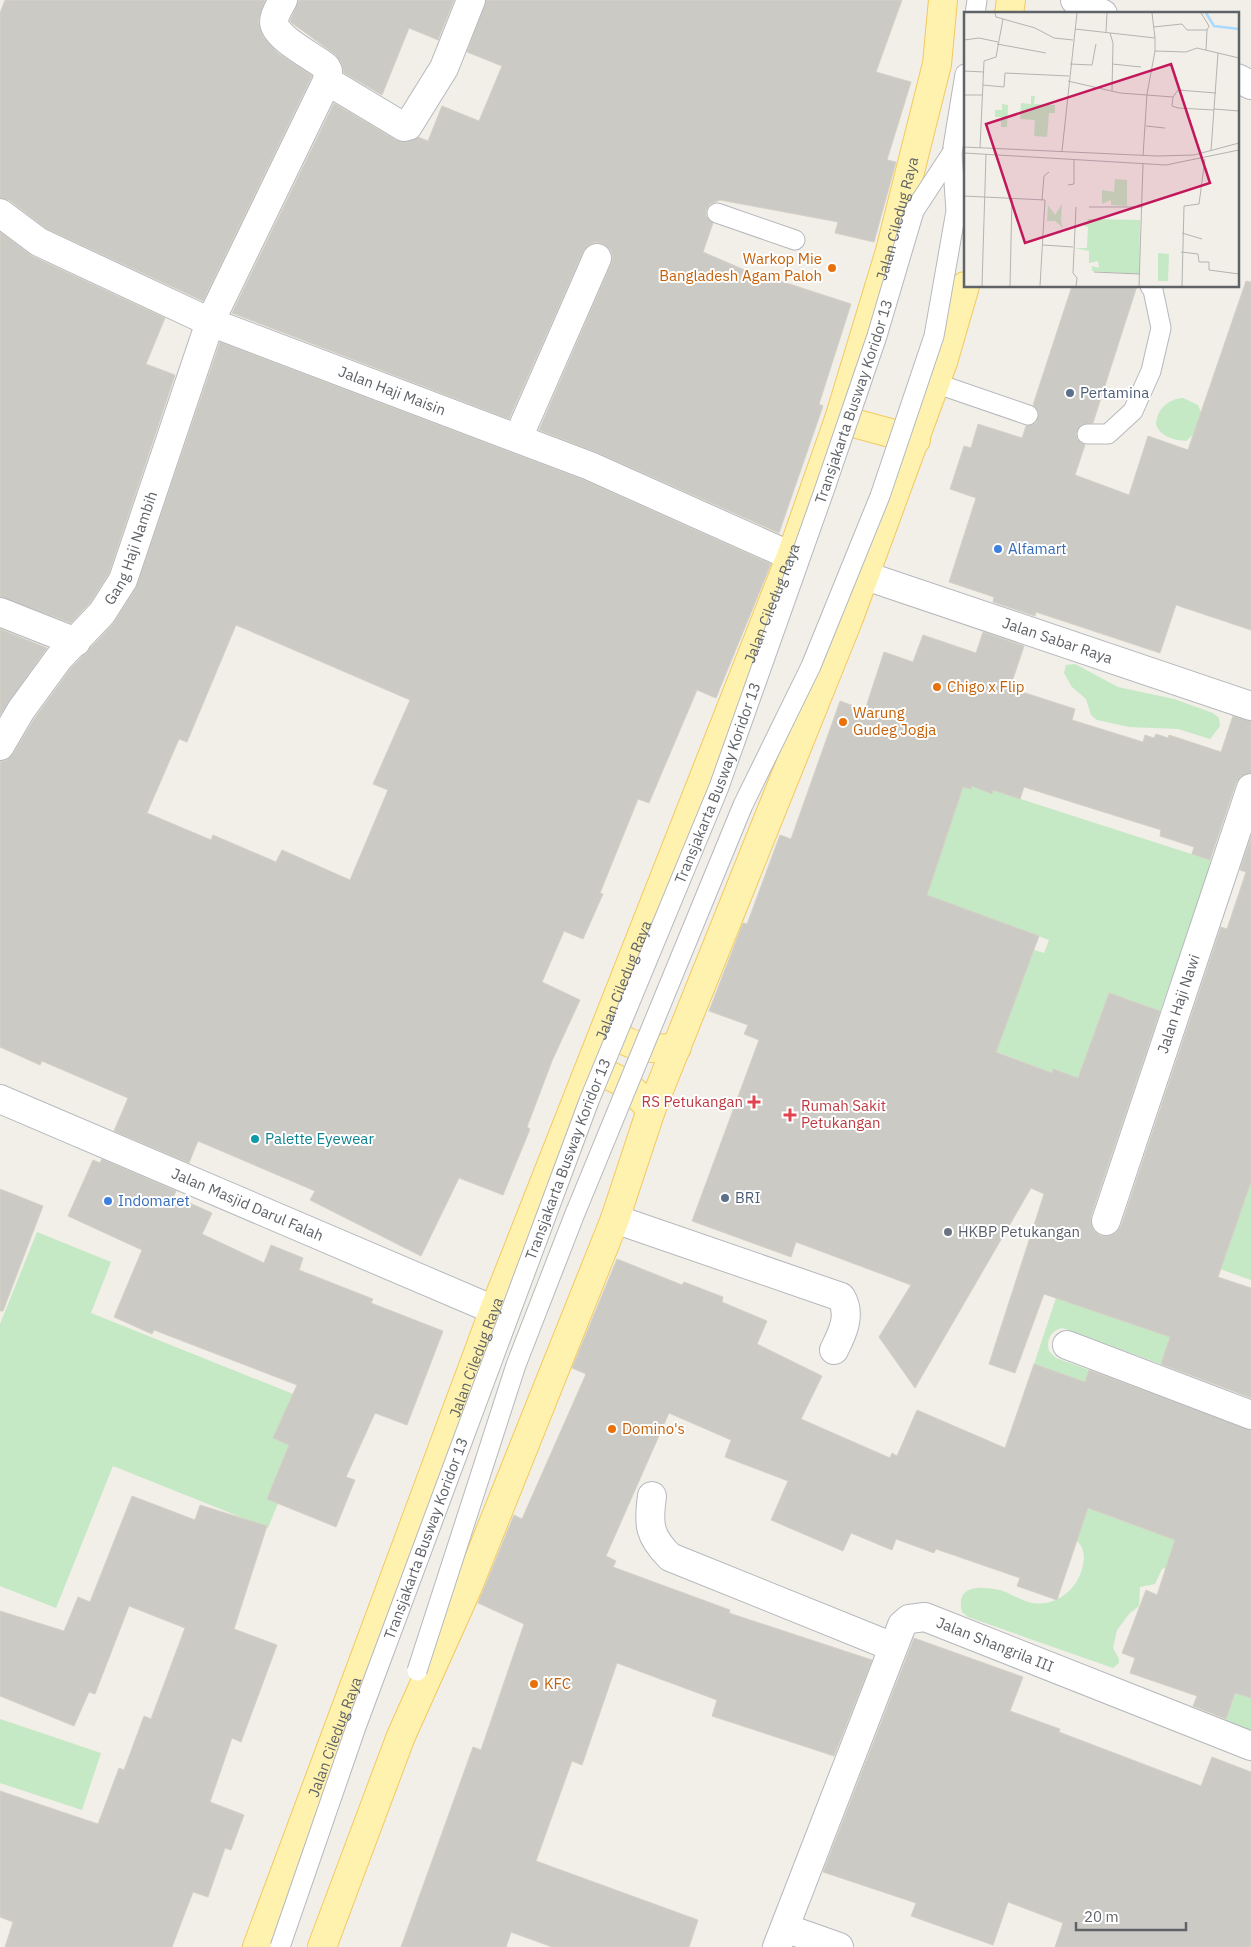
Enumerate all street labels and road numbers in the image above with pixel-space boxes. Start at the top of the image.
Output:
street label: Jalan Ciledug Raya [872,155,922,282]
street label: Transjakarta Busway Koridor 13 [810,297,896,506]
street label: Jalan Haji Maisin [336,362,448,419]
street label: Gang Haji Nambih [100,489,161,608]
street label: Jalan Ciledug Raya [740,541,804,666]
street label: Jalan Sabar Raya [1000,613,1115,668]
street label: Transjakarta Busway Koridor 13 [670,679,764,886]
street label: Jalan Ciledug Raya [591,918,655,1043]
street label: Jalan Haji Nawi [1153,952,1204,1056]
street label: Transjakarta Busway Koridor 13 [521,1055,615,1262]
street label: Jalan Masjid Darul Falah [169,1163,326,1245]
street label: Jalan Ciledug Raya [445,1295,507,1420]
street label: Transjakarta Busway Koridor 13 [379,1435,472,1642]
street label: Jalan Shangrila III [934,1612,1057,1676]
street label: Jalan Ciledug Raya [304,1674,366,1800]

